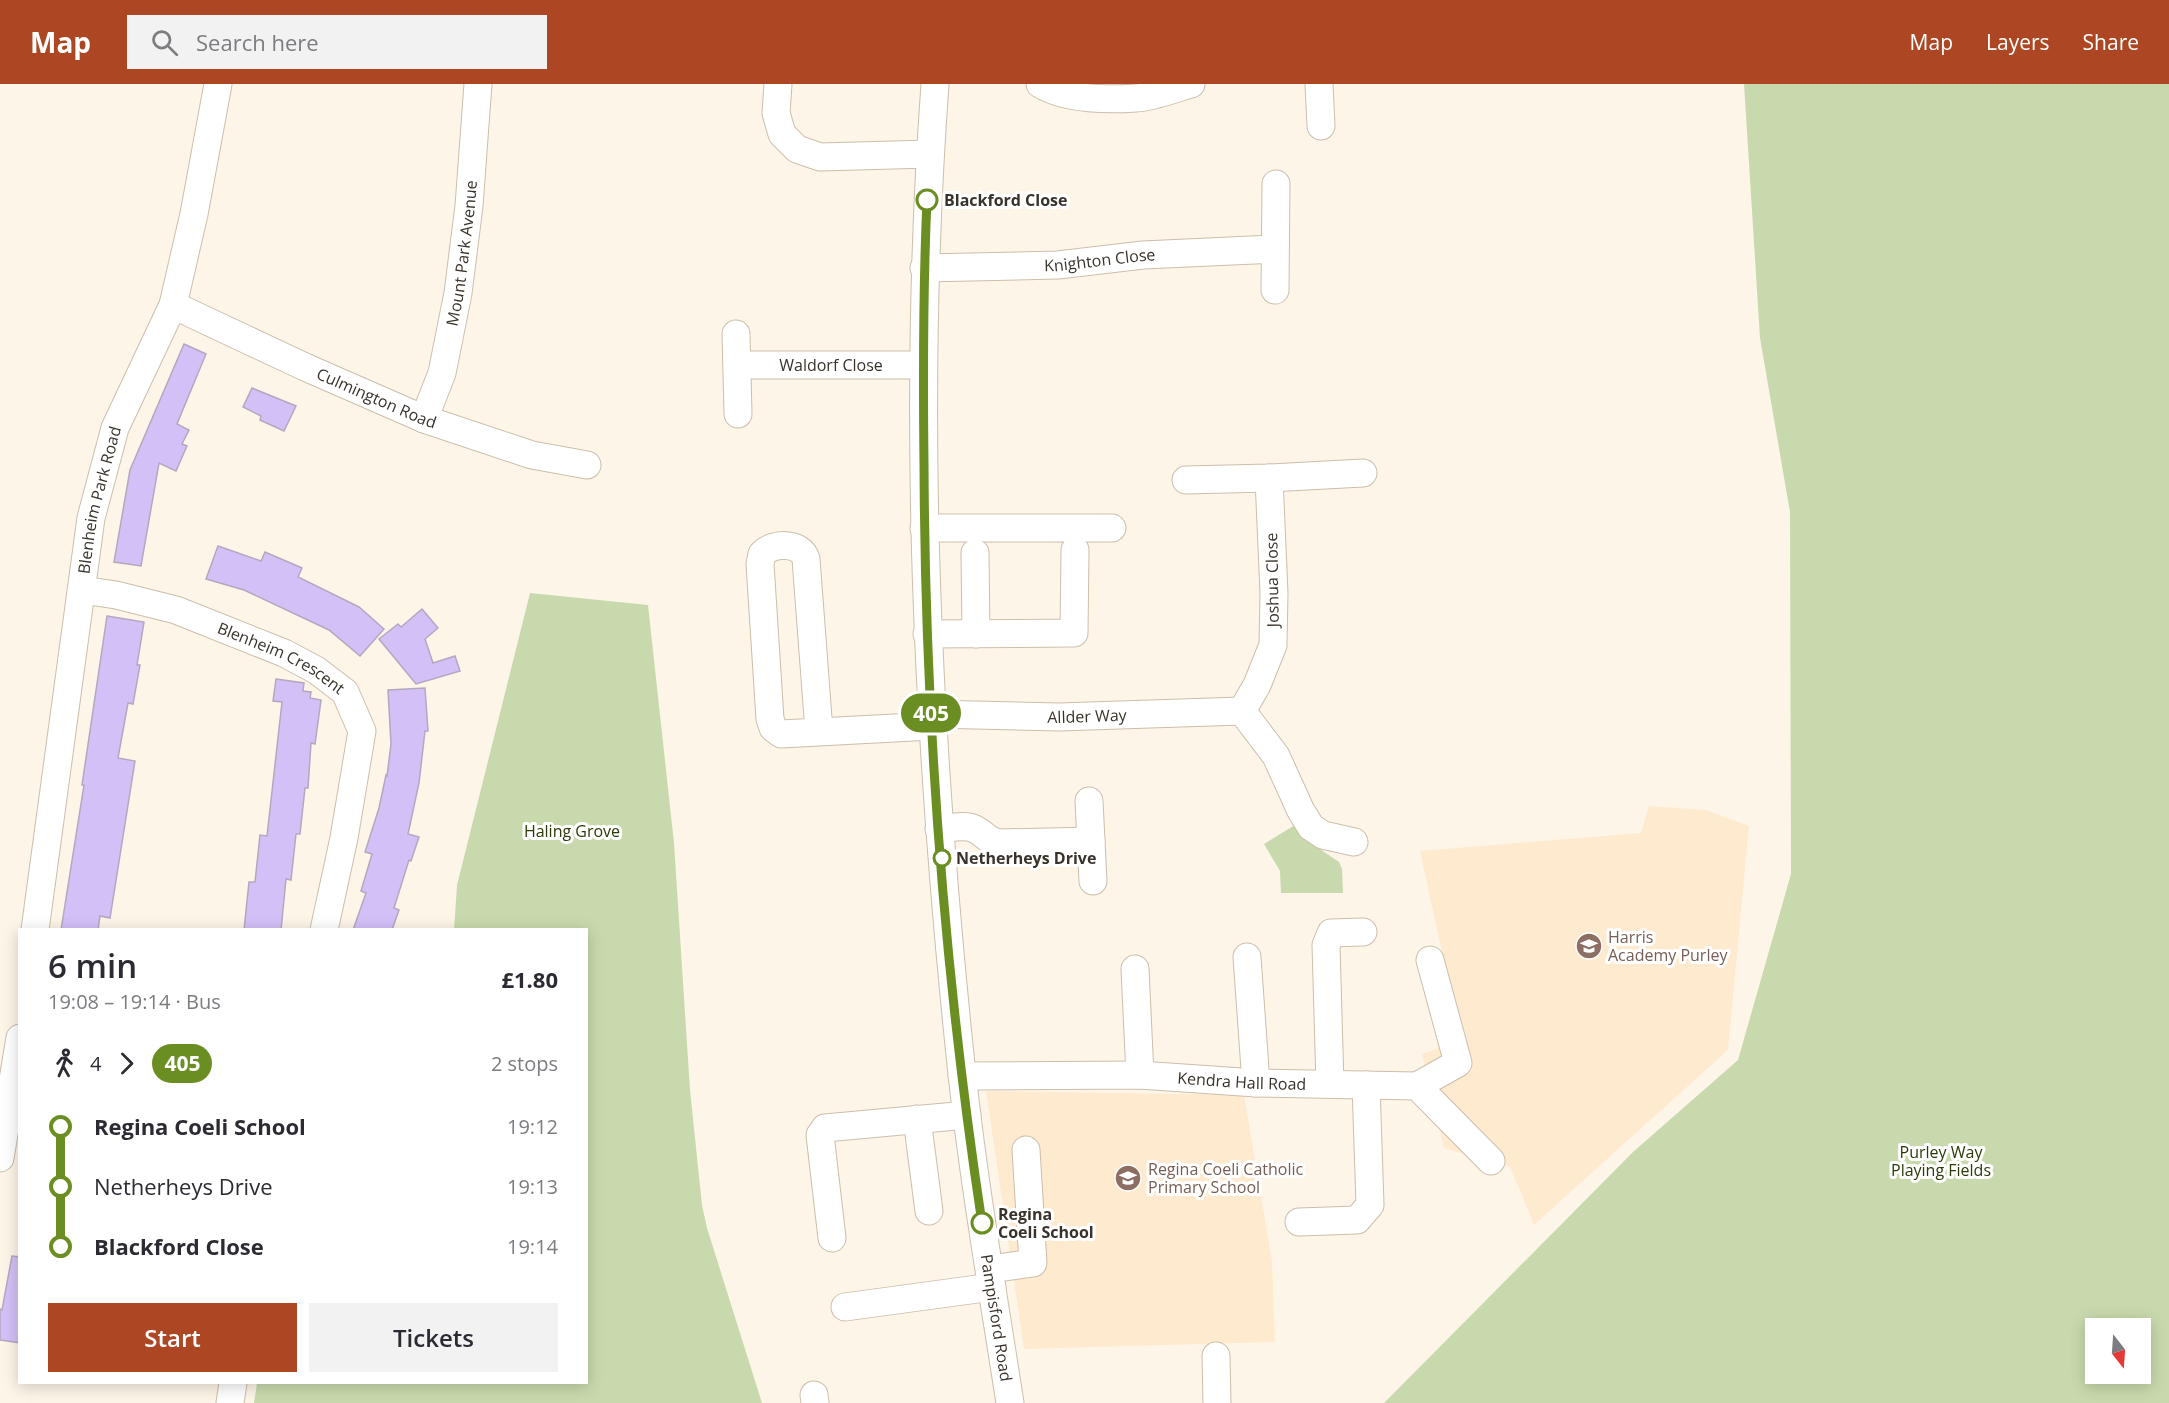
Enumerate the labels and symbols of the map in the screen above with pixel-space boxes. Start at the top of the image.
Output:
street label: Mount Park Avenue [441,179,482,328]
marker: Blackford Close [916,189,938,211]
place label: Blackford Close [944,189,1067,211]
street label: Knighton Close [1044,243,1156,276]
street label: Waldorf Close [779,354,883,376]
street label: Culmington Road [313,362,440,433]
street label: Blenheim Park Road [73,424,126,575]
street label: Joshua Close [1260,533,1284,629]
street label: Blenheim Crescent [214,617,350,699]
line badge: 405 [896,694,966,732]
street label: Allder Way [1047,704,1128,728]
park label: Haling Grove [524,820,620,842]
place label: Netherheys Drive [956,847,1096,869]
marker: Netherheys Drive [933,849,951,867]
place label: Harris Academy Purley [1608,926,1728,966]
school or university icon: Harris Academy Purley [1574,931,1604,961]
street label: Kendra Hall Road [1177,1067,1306,1095]
park label: Purley Way Playing Fields [1891,1141,1991,1181]
place label: Regina Coeli Catholic Primary School [1148,1158,1304,1198]
school or university icon: Regina Coeli Catholic Primary School [1113,1163,1143,1193]
place label: Regina Coeli School [998,1203,1094,1243]
marker: Regina Coeli School [971,1212,993,1234]
street label: Pampisford Road [976,1253,1017,1383]
north arrow [2085,1318,2151,1384]

